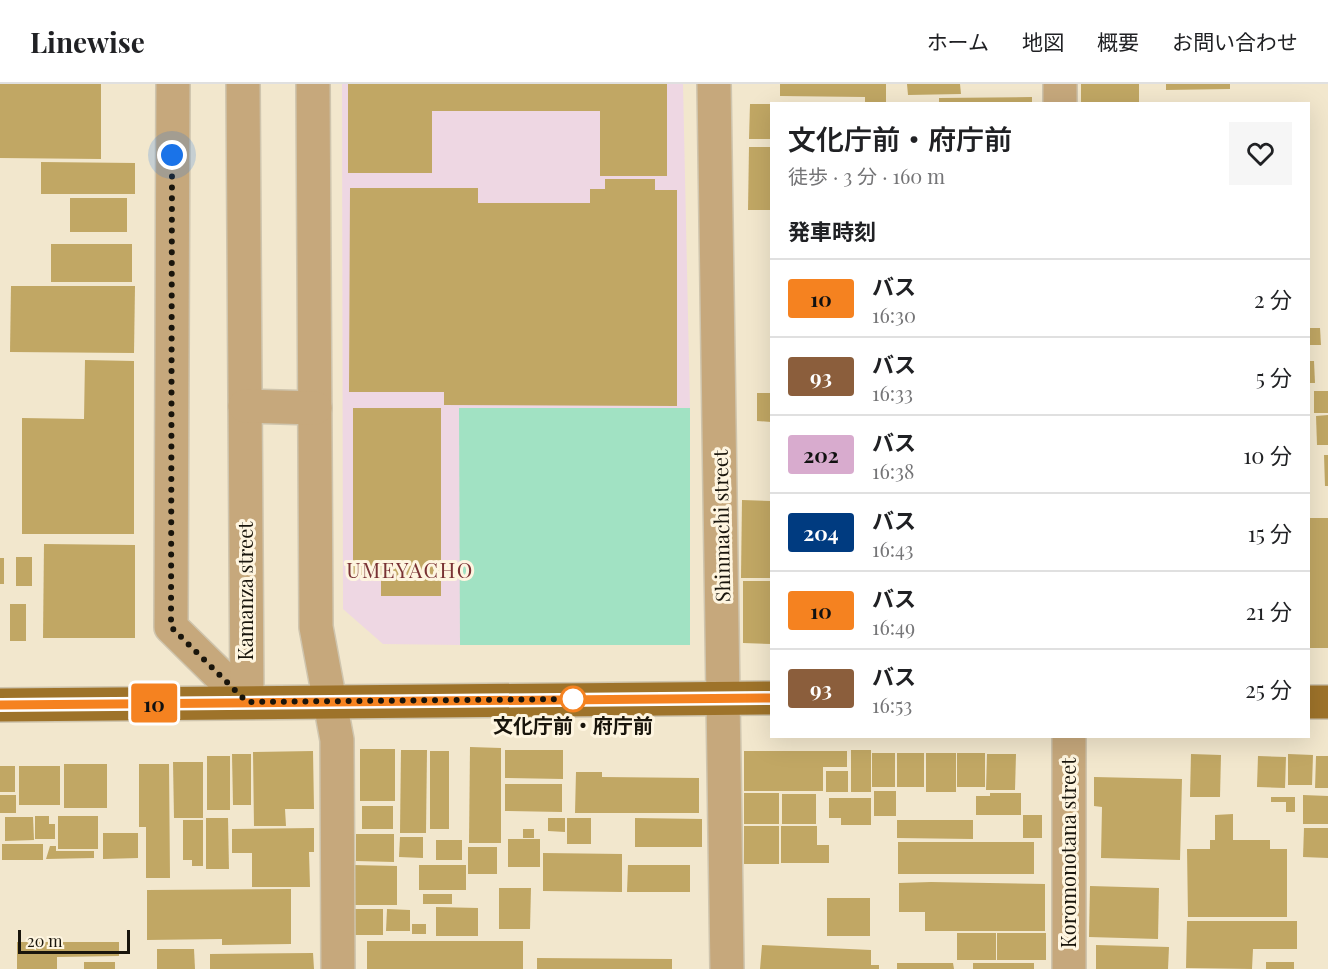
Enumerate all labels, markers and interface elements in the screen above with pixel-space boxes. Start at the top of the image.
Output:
text: Linewise [30,23,145,60]
text: ホーム [927,27,989,55]
text: 地図 [1022,27,1064,55]
text: 概要 [1097,27,1139,55]
text: お問い合わせ [1172,27,1298,55]
text: 文化庁前・府庁前 [788,120,1012,157]
button: heart [1229,122,1292,185]
your location [157,140,187,170]
text: 徒歩 · 3 分 · 160 m [788,162,945,189]
text: 発車時刻 [788,216,876,246]
text: バス [872,271,916,301]
text: 10 [810,284,832,312]
text: 2 分 [1254,284,1292,314]
text: 16:30 [872,301,916,328]
text: バス [872,349,916,379]
text: 93 [810,362,832,390]
text: 5 分 [1256,362,1292,392]
text: 16:33 [872,379,913,406]
text: バス [872,427,916,457]
text: 202 [803,440,839,468]
text: 10 分 [1243,440,1292,470]
street label: Shinmachi street [706,449,735,602]
text: 16:38 [872,457,914,484]
text: バス [872,505,916,535]
text: 204 [803,518,839,546]
text: 15 分 [1248,518,1292,548]
street label: Kamanza street [231,521,258,660]
text: 16:43 [872,535,914,562]
district label: UMEYACHO [346,555,474,583]
text: バス [872,583,916,613]
text: 10 [810,596,832,624]
text: 21 分 [1246,596,1292,626]
text: 16:49 [872,613,915,640]
text: バス [872,661,916,691]
text: 93 [810,674,832,702]
text: 25 分 [1245,674,1292,704]
line badge: 10 [127,684,181,722]
marker: 文化庁前・府庁前 [560,686,586,712]
text: 10 [143,689,165,717]
text: 16:53 [872,691,912,718]
place label: 文化庁前・府庁前 [493,711,653,738]
street label: Koromonotana street [1054,757,1081,948]
scale bar [18,927,130,954]
text: 20 m [27,930,62,951]

